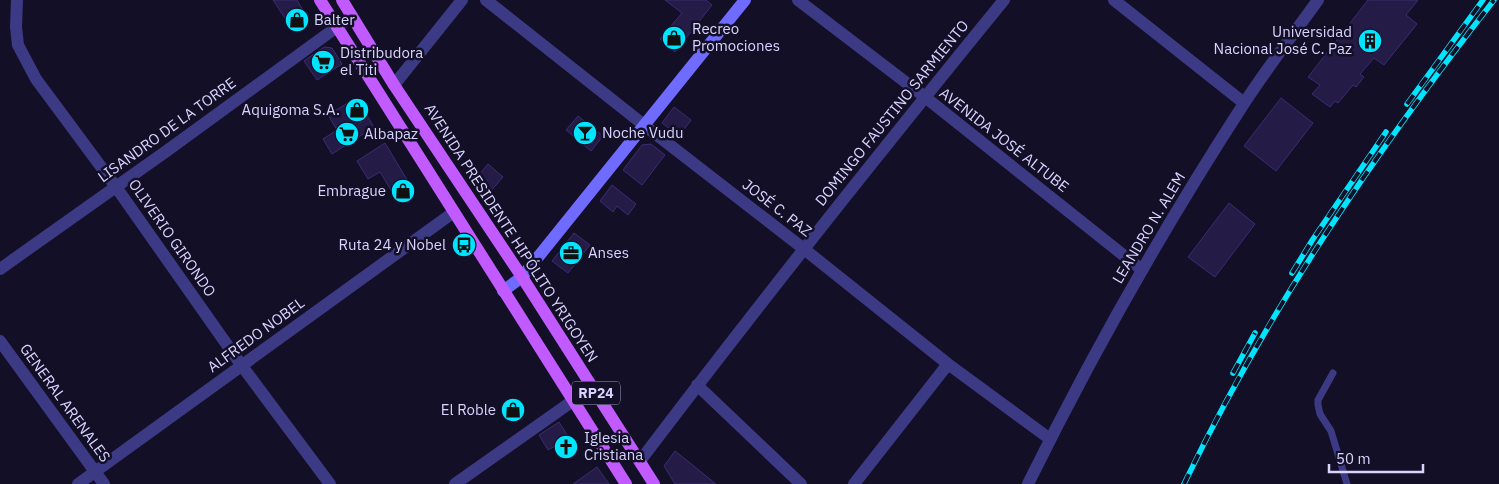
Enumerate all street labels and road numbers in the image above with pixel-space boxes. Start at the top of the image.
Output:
street label: DOMINGO FAUSTINO SARMIENTO [811,16,972,209]
street label: LISANDRO DE LA TORRE [94,73,240,186]
street label: AVENIDA JOSÉ ALTUBE [936,83,1073,196]
street label: AVENIDA PRESIDENTE HIPÓLITO YRIGOYEN [421,100,602,366]
street label: LEANDRO N. ALEM [1108,169,1189,287]
street label: OLIVERIO GIRONDO [125,175,220,300]
street label: JOSÉ C. PAZ [739,175,816,241]
street label: ALFREDO NOBEL [203,293,308,376]
street label: GENERAL ARENALES [16,340,115,466]
road number: RP24 [572,382,620,404]

